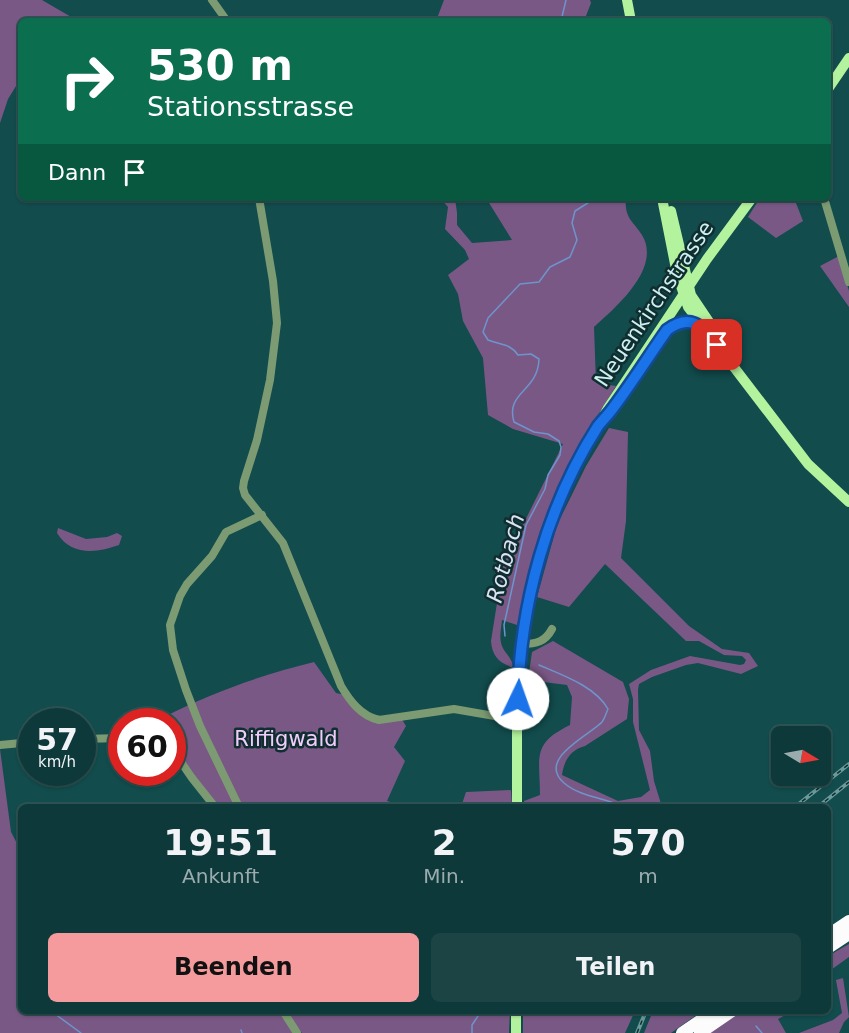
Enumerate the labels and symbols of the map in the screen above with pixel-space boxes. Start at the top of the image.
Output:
street label: Neuenkirchstrasse [590,217,718,391]
pin [691,319,742,370]
water label: Rotbach [482,511,529,605]
position arrow [486,667,550,731]
speed limit sign: 60 [108,708,186,786]
north arrow [771,726,831,786]
park label: Riffigwald [234,727,338,751]

